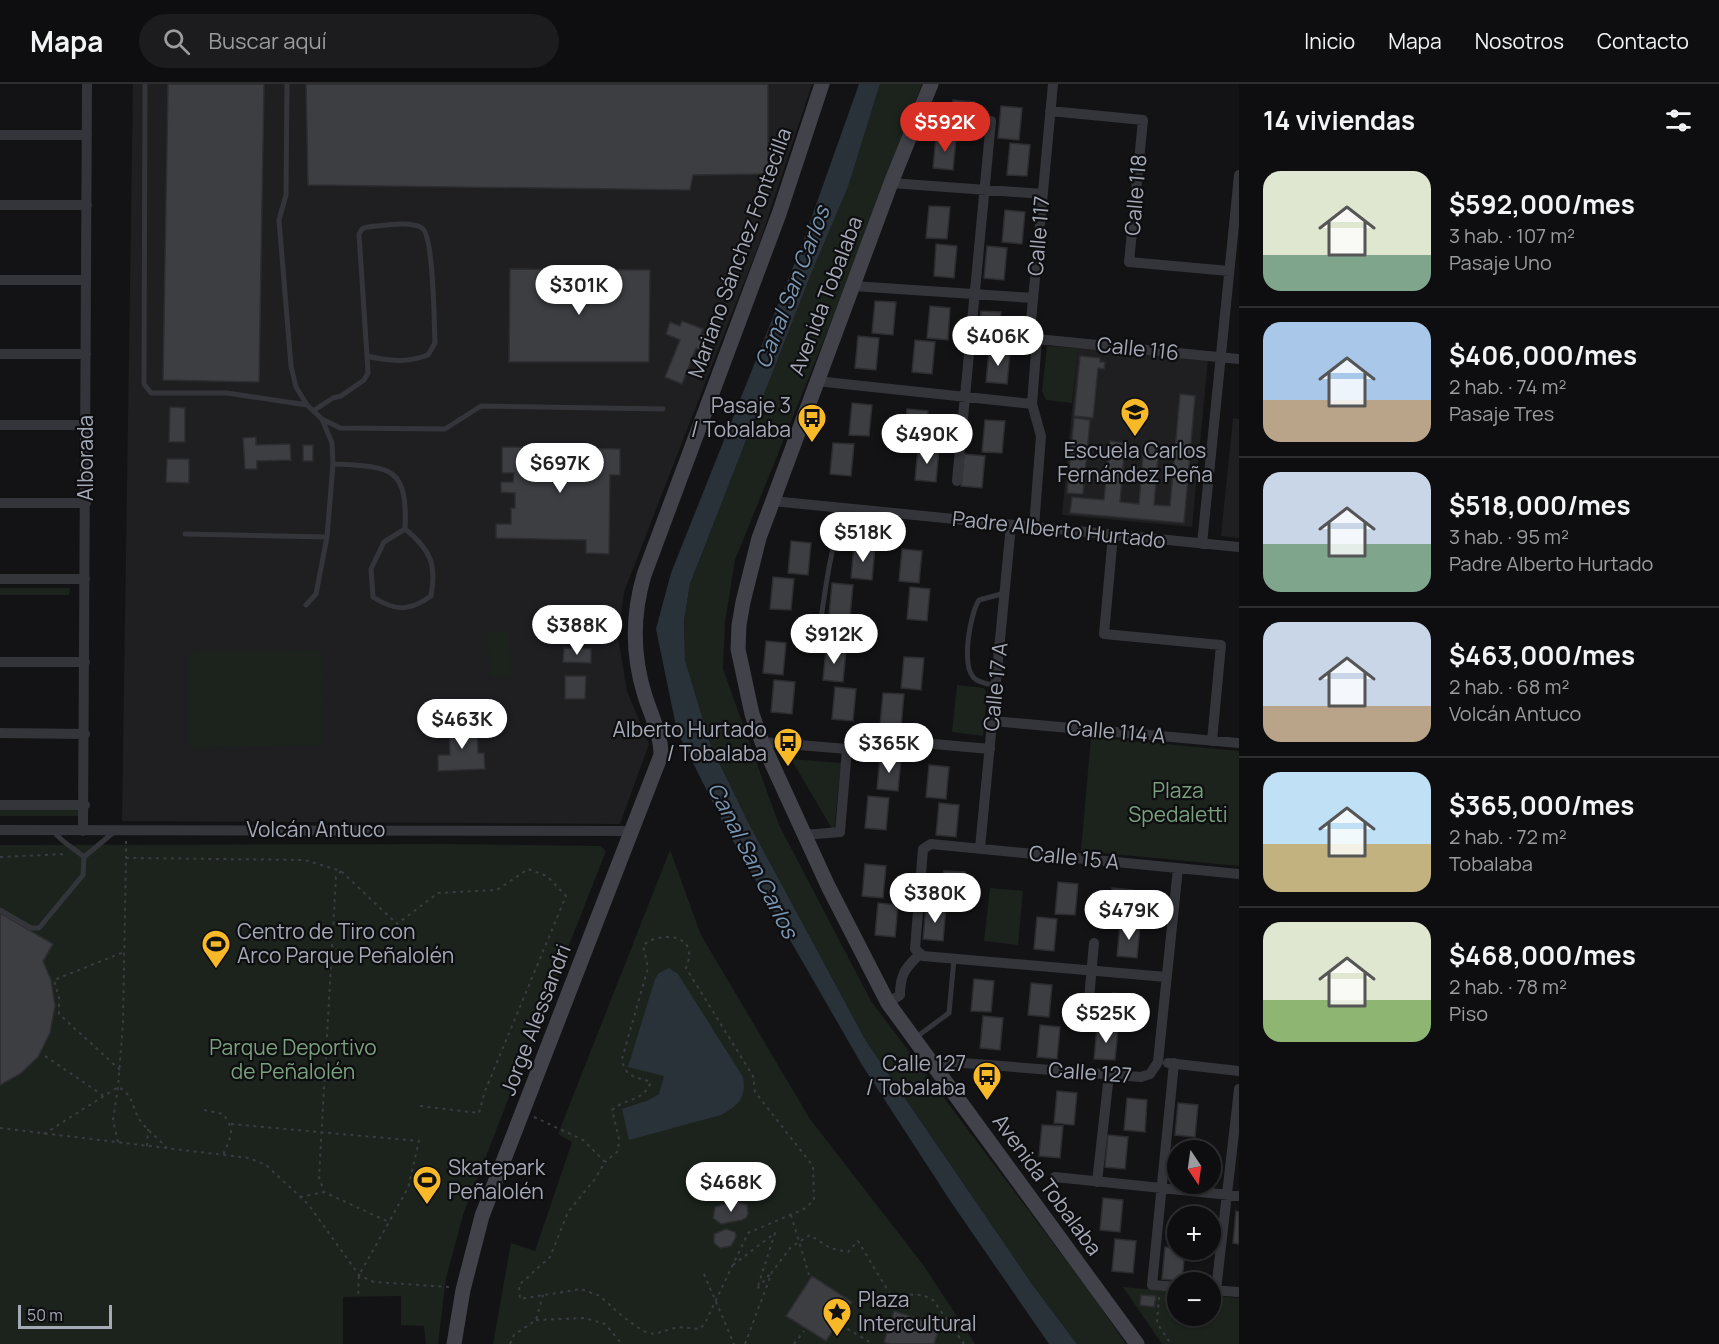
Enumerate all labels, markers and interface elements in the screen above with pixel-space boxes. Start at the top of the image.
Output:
search box [139,14,559,68]
text: Mapa [30,22,103,60]
icon: search [160,25,193,58]
text: Buscar aquí [208,26,327,56]
text: Inicio [1304,27,1355,55]
text: Mapa [1388,27,1442,55]
text: Nosotros [1475,27,1564,55]
text: Contacto [1597,27,1689,55]
pin: $592K [903,102,987,153]
text: 14 viviendas [1263,102,1415,138]
icon: filters [1662,104,1695,137]
text: $592K [914,108,976,135]
street label: Mariano Sánchez Fontecilla [681,124,797,382]
street label: Calle 118 [1118,153,1153,237]
text: $592,000/mes [1449,186,1635,222]
street label: Calle 117 [1021,195,1055,277]
icon: home [1311,195,1383,267]
water label: Canal San Carlos [747,200,837,372]
street label: Avenida Tobalaba [782,212,868,379]
text: 3 hab. · 107 m² [1449,222,1575,249]
text: Pasaje Uno [1449,249,1552,276]
pin: $301K [537,265,621,316]
text: $301K [549,271,609,298]
pin: $406K [956,316,1040,367]
text: $406K [966,322,1030,349]
street label: Calle 116 [1096,330,1181,366]
text: $406,000/mes [1449,337,1637,373]
icon: home [1311,346,1383,418]
text: 2 hab. · 74 m² [1449,373,1566,400]
place label: Pasaje 3 / Tobalaba [691,391,791,443]
school or university icon: Escuela Carlos Fernández Peña [1119,396,1151,438]
text: Pasaje Tres [1449,400,1554,427]
bus stop icon: Pasaje 3 / Tobalaba [796,402,828,444]
pin: $490K [885,414,969,465]
street label: Alborada [71,415,99,501]
text: $490K [896,420,958,447]
place label: Escuela Carlos Fernández Peña [1057,436,1213,488]
pin: $697K [518,443,602,494]
text: $697K [530,449,590,476]
text: $518,000/mes [1449,487,1630,523]
icon: home [1311,496,1383,568]
street label: Padre Alberto Hurtado [951,504,1167,554]
pin: $518K [821,512,905,563]
text: $518K [834,518,892,545]
text: 3 hab. · 95 m² [1449,523,1569,550]
text: Padre Alberto Hurtado [1449,550,1653,577]
pin: $388K [535,605,619,656]
text: $388K [546,611,608,638]
pin: $912K [792,614,876,665]
text: $912K [805,620,863,647]
text: $463,000/mes [1449,637,1635,673]
street label: Calle 17 A [976,641,1014,733]
icon: home [1311,646,1383,718]
text: 2 hab. · 68 m² [1449,673,1569,700]
pin: $463K [420,699,504,750]
text: Volcán Antuco [1449,700,1581,727]
text: $463K [431,705,493,732]
street label: Calle 114 A [1065,713,1167,749]
place label: Alberto Hurtado / Tobalaba [613,715,767,767]
pin: $365K [847,723,931,774]
bus stop icon: Alberto Hurtado / Tobalaba [772,726,804,768]
text: $365K [858,729,920,756]
park label: Plaza Spedaletti [1128,776,1228,828]
water label: Canal San Carlos [701,777,806,945]
text: $365,000/mes [1449,787,1634,823]
icon: home [1311,796,1383,868]
street label: Volcán Antuco [246,815,386,843]
text: 2 hab. · 72 m² [1449,823,1567,850]
street label: Calle 15 A [1027,838,1121,876]
text: Tobalaba [1449,850,1533,877]
pin: $380K [893,873,977,924]
text: $380K [904,879,966,906]
pin: $479K [1087,890,1171,941]
text: $479K [1099,896,1159,923]
place label: Centro de Tiro con Arco Parque Peñalolén [237,917,454,969]
sports icon: Centro de Tiro con Arco Parque Peñalolén [200,928,232,970]
text: $468,000/mes [1449,937,1636,973]
street label: Jorge Alessandri [493,940,577,1099]
icon: home [1311,946,1383,1018]
text: 2 hab. · 78 m² [1449,973,1567,1000]
pin: $525K [1064,993,1148,1044]
text: $525K [1076,999,1136,1026]
text: Piso [1449,1000,1488,1027]
park label: Parque Deportivo de Peñalolén [209,1033,377,1085]
place label: Calle 127 / Tobalaba [866,1049,966,1101]
street label: Calle 127 [1047,1055,1133,1089]
bus stop icon: Calle 127 / Tobalaba [971,1060,1003,1102]
street label: Avenida Tobalaba [987,1108,1109,1261]
north arrow [1167,1140,1221,1194]
map controls [1167,1140,1221,1326]
place label: Skatepark Peñalolén [448,1153,546,1205]
pin: $468K [689,1162,773,1213]
sports icon: Skatepark Peñalolén [411,1164,443,1206]
text: $468K [700,1168,762,1195]
button: + [1167,1206,1221,1260]
button: − [1167,1272,1221,1326]
place label: Plaza Intercultural [858,1285,977,1337]
place icon: Plaza Intercultural [821,1296,853,1338]
scale bar [18,1302,112,1330]
text: 50 m [27,1304,63,1326]

